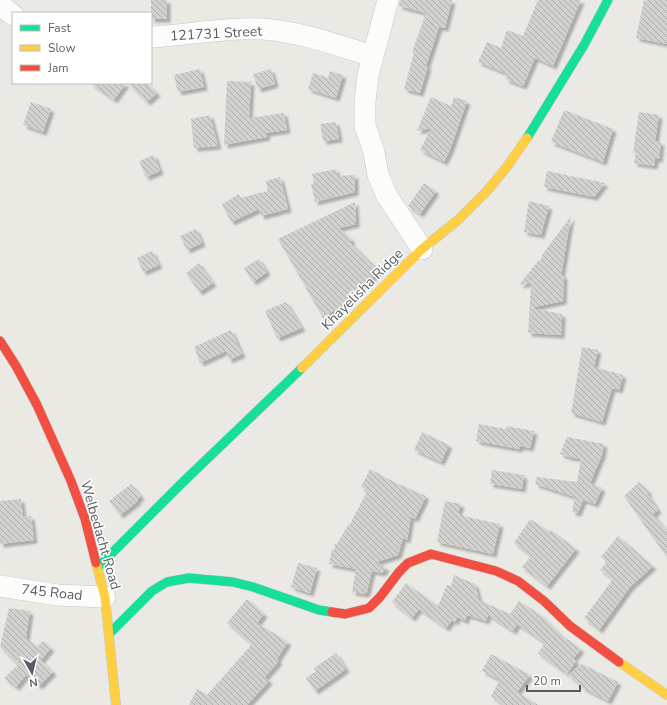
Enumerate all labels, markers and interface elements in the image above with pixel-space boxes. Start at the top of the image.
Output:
legend [12,12,152,84]
text: Fast [48,20,71,36]
street label: 121731 Street [169,22,263,45]
text: Slow [48,40,76,56]
text: Jam [47,60,69,76]
street label: Khayelisha Ridge [317,244,407,334]
street label: Welbedacht Road [76,478,125,592]
street label: 745 Road [20,580,83,605]
north arrow [12,653,52,693]
scale bar [527,667,580,693]
text: 20 m [533,673,561,689]
text: N [28,674,38,690]

